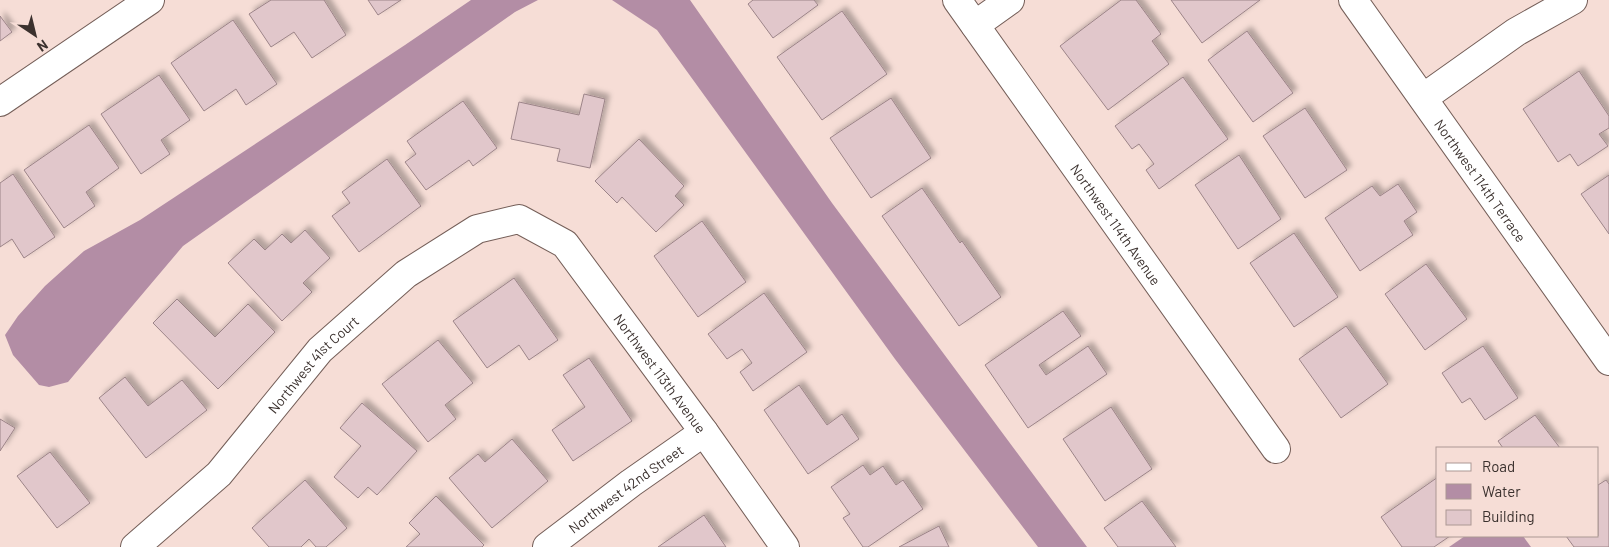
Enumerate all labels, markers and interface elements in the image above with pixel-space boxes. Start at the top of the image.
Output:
north arrow [10,10,60,60]
text: N [34,36,51,56]
street label: Northwest 114th Terrace [1432,116,1530,245]
street label: Northwest 114th Avenue [1068,160,1165,288]
street label: Northwest 113th Avenue [611,310,710,436]
street label: Northwest 41st Court [264,312,362,416]
street label: Northwest 42nd Street [565,441,686,536]
legend [1436,447,1599,537]
text: Road [1482,457,1515,475]
text: Water [1482,482,1521,500]
text: Building [1482,507,1535,525]

